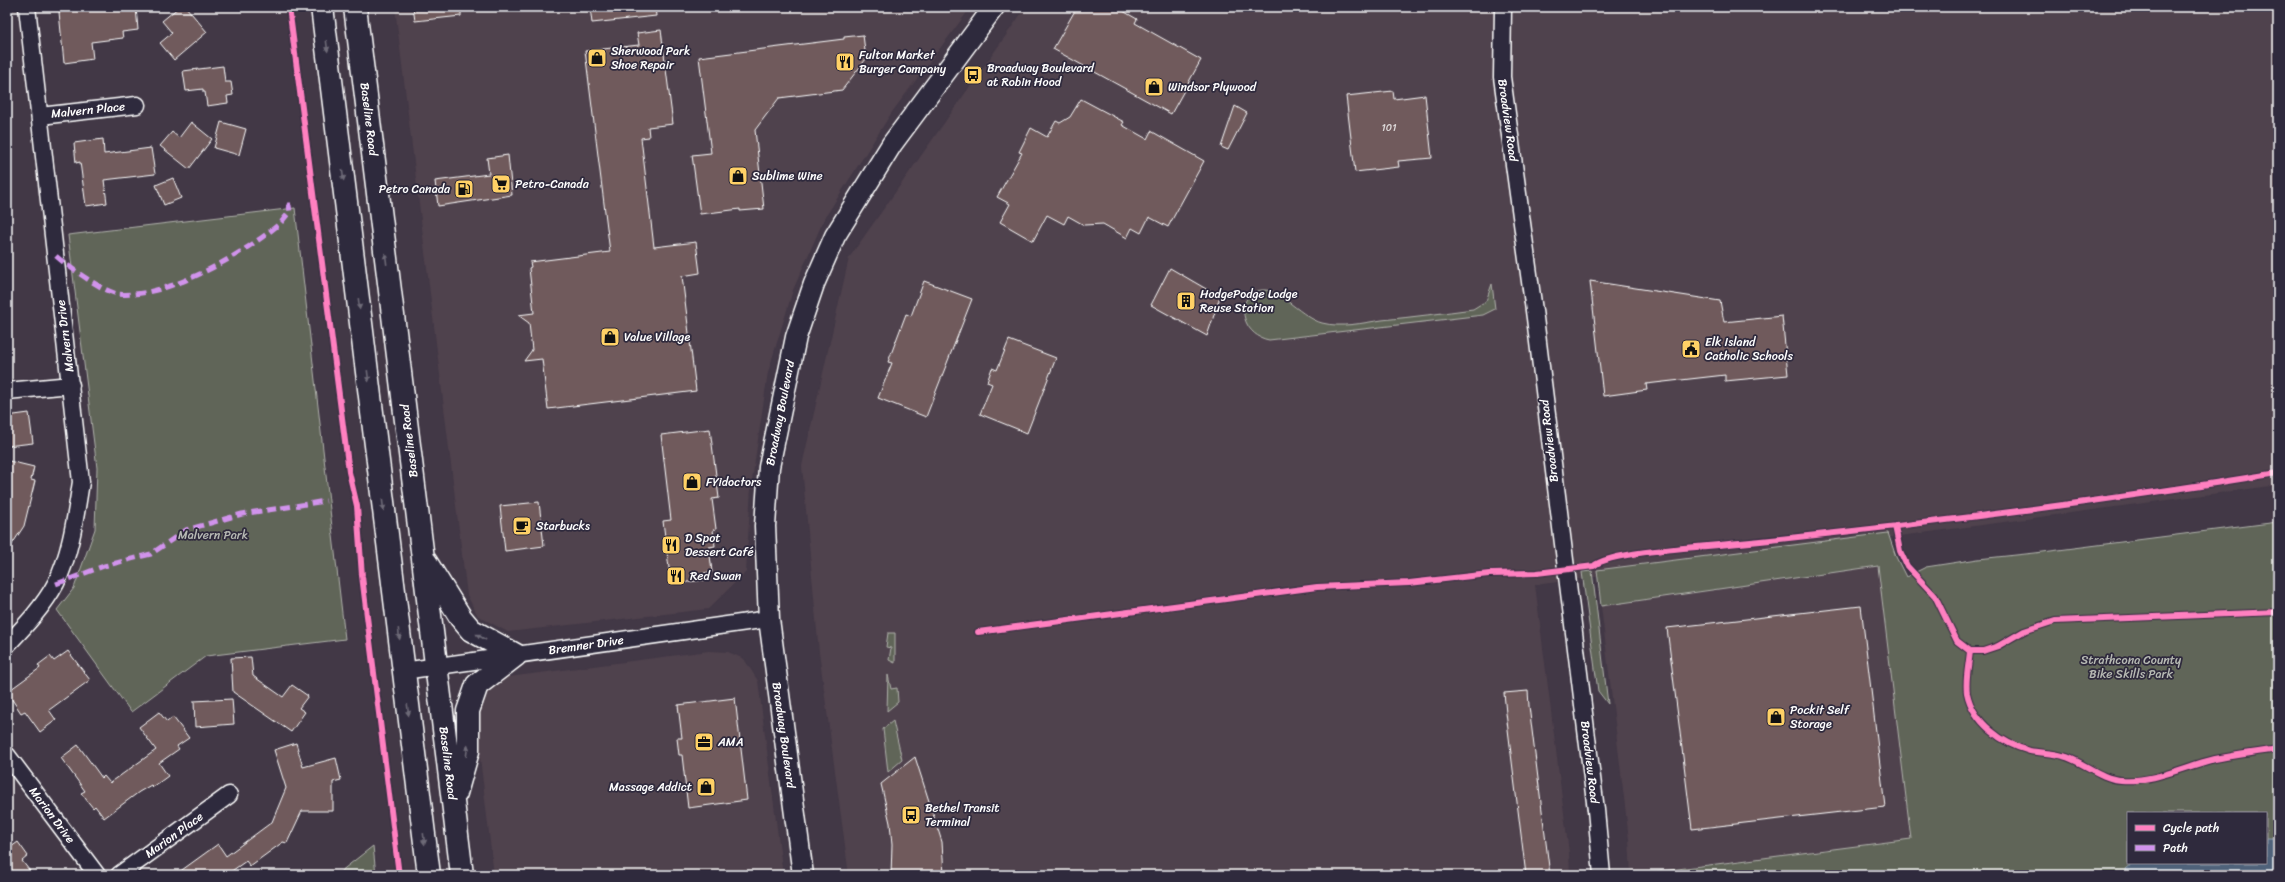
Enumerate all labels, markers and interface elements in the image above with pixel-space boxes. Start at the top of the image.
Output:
one-way arrow [324,40,330,52]
place label: Sherwood Park Shoe Repair [611,40,690,76]
place label: Fulton Market Burger Company [859,44,947,80]
shop icon: Sherwood Park Shoe Repair [586,47,608,69]
restaurant icon: Fulton Market Burger Company [834,51,856,73]
place label: Broadway Boulevard at Robin Hood [987,57,1094,93]
bus stop icon: Broadway Boulevard at Robin Hood [962,64,984,86]
shop icon: Windsor Plywood [1143,76,1165,98]
place label: Windsor Plywood [1168,76,1257,98]
street label: Broadview Road [1491,77,1525,163]
street label: Baseline Road [354,81,385,158]
street label: Malvern Place [50,95,126,125]
house number: 101 [1382,119,1396,137]
shop icon: Sublime Wine [727,165,749,187]
place label: Sublime Wine [752,165,823,187]
one-way arrow [340,169,346,181]
supermarket icon: Petro-Canada [490,173,512,195]
place label: Petro-Canada [515,173,590,195]
place label: Petro Canada [379,178,451,200]
fuel station icon: Petro Canada [453,178,475,200]
one-way arrow [383,253,389,265]
place label: HodgePodge Lodge Reuse Station [1200,283,1298,319]
building icon: HodgePodge Lodge Reuse Station [1175,290,1197,312]
one-way arrow [356,298,362,310]
street label: Malvern Drive [50,299,80,373]
shop icon: Value Village [599,326,621,348]
place label: Value Village [624,326,690,348]
place label: Elk Island Catholic Schools [1705,331,1793,367]
public building icon: Elk Island Catholic Schools [1680,338,1702,360]
street label: Broadway Boulevard [759,358,801,468]
one-way arrow [365,370,371,382]
street label: Broadview Road [1533,398,1565,484]
street label: Baseline Road [393,402,424,479]
shop icon: FYidoctors [681,471,703,493]
place label: FYidoctors [706,471,762,493]
one-way arrow [380,499,387,511]
cafe icon: Starbucks [511,515,533,537]
place label: Starbucks [536,515,590,537]
park label: Malvern Park [178,524,248,546]
place label: D Spot Dessert Café [685,527,754,563]
restaurant icon: D Spot Dessert Café [660,534,682,556]
restaurant icon: Red Swan [665,565,687,587]
place label: Red Swan [690,565,742,587]
one-way arrow [396,628,402,641]
street label: Bremner Drive [547,629,625,661]
one-way arrow [475,633,487,640]
park label: Strathcona County Bike Skills Park [2081,649,2182,685]
street label: Broadway Boulevard [766,681,802,790]
place label: Pockit Self Storage [1790,699,1851,735]
one-way arrow [405,704,411,716]
shop icon: Pockit Self Storage [1765,706,1787,728]
street label: Broadview Road [1574,719,1606,805]
street label: Baseline Road [433,725,464,802]
office icon: AMA [693,731,715,753]
place label: AMA [717,731,744,753]
one-way arrow [464,744,470,757]
place label: Massage Addict [609,776,692,798]
shop icon: Massage Addict [695,776,717,798]
street label: Marion Drive [23,782,81,848]
place label: Bethel Transit Terminal [925,797,999,833]
bus stop icon: Bethel Transit Terminal [900,804,922,826]
street label: Marion Place [140,806,208,864]
legend [2127,812,2267,864]
text: Cycle path [2163,817,2219,839]
one-way arrow [421,833,427,845]
text: Path [2163,837,2188,859]

